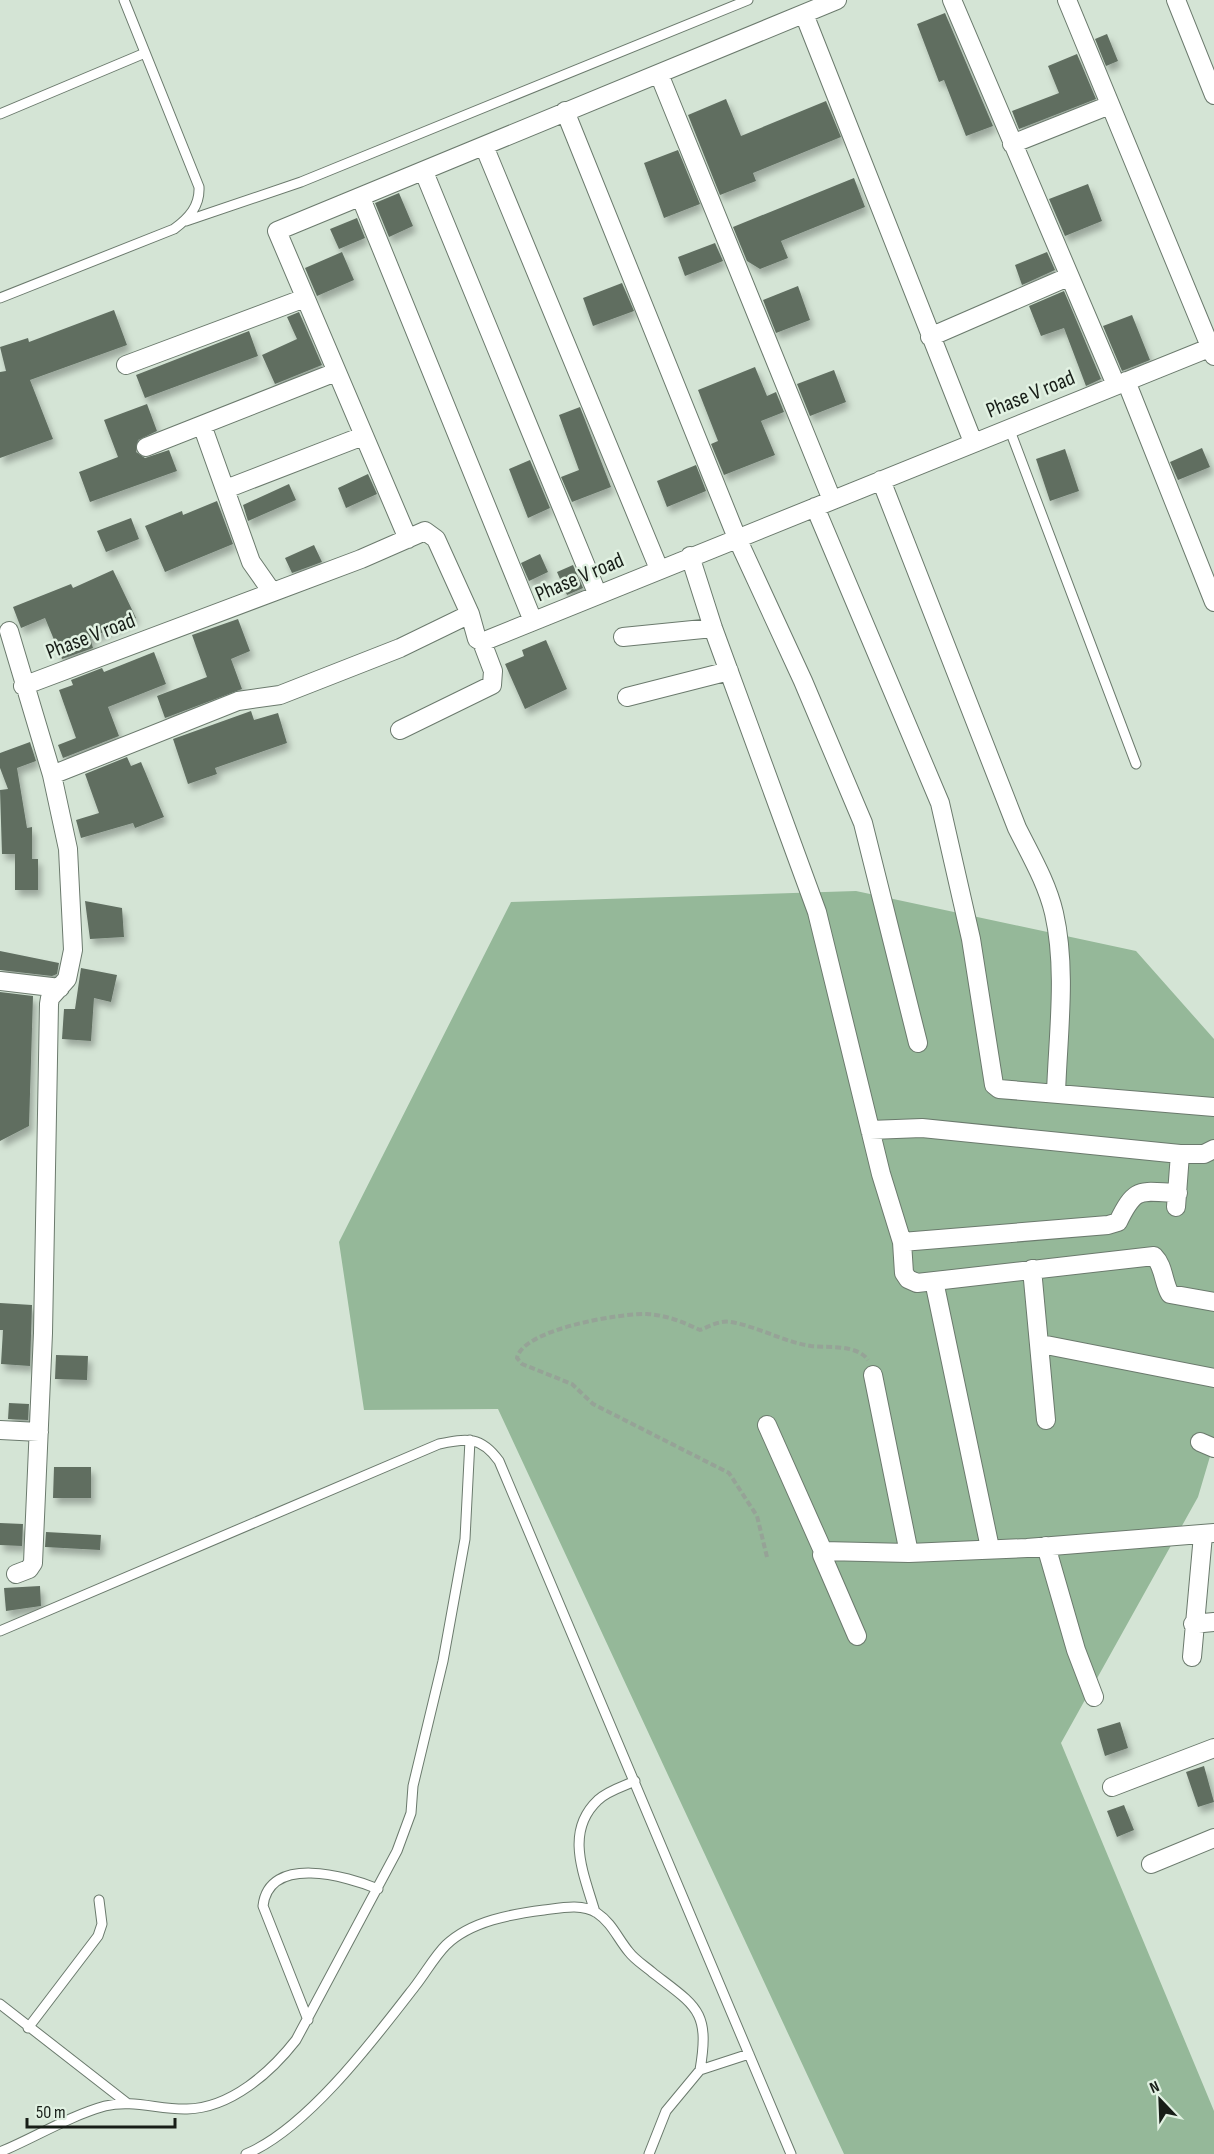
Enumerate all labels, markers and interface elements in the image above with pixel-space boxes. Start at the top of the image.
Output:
street label: Phase V road [982,364,1079,424]
street label: Phase V road [531,547,628,608]
street label: Phase V road [42,607,139,666]
north arrow [1130,2070,1190,2130]
text: N [1147,2077,1162,2098]
scale bar [27,2091,176,2129]
text: 50 m [36,2102,66,2123]

